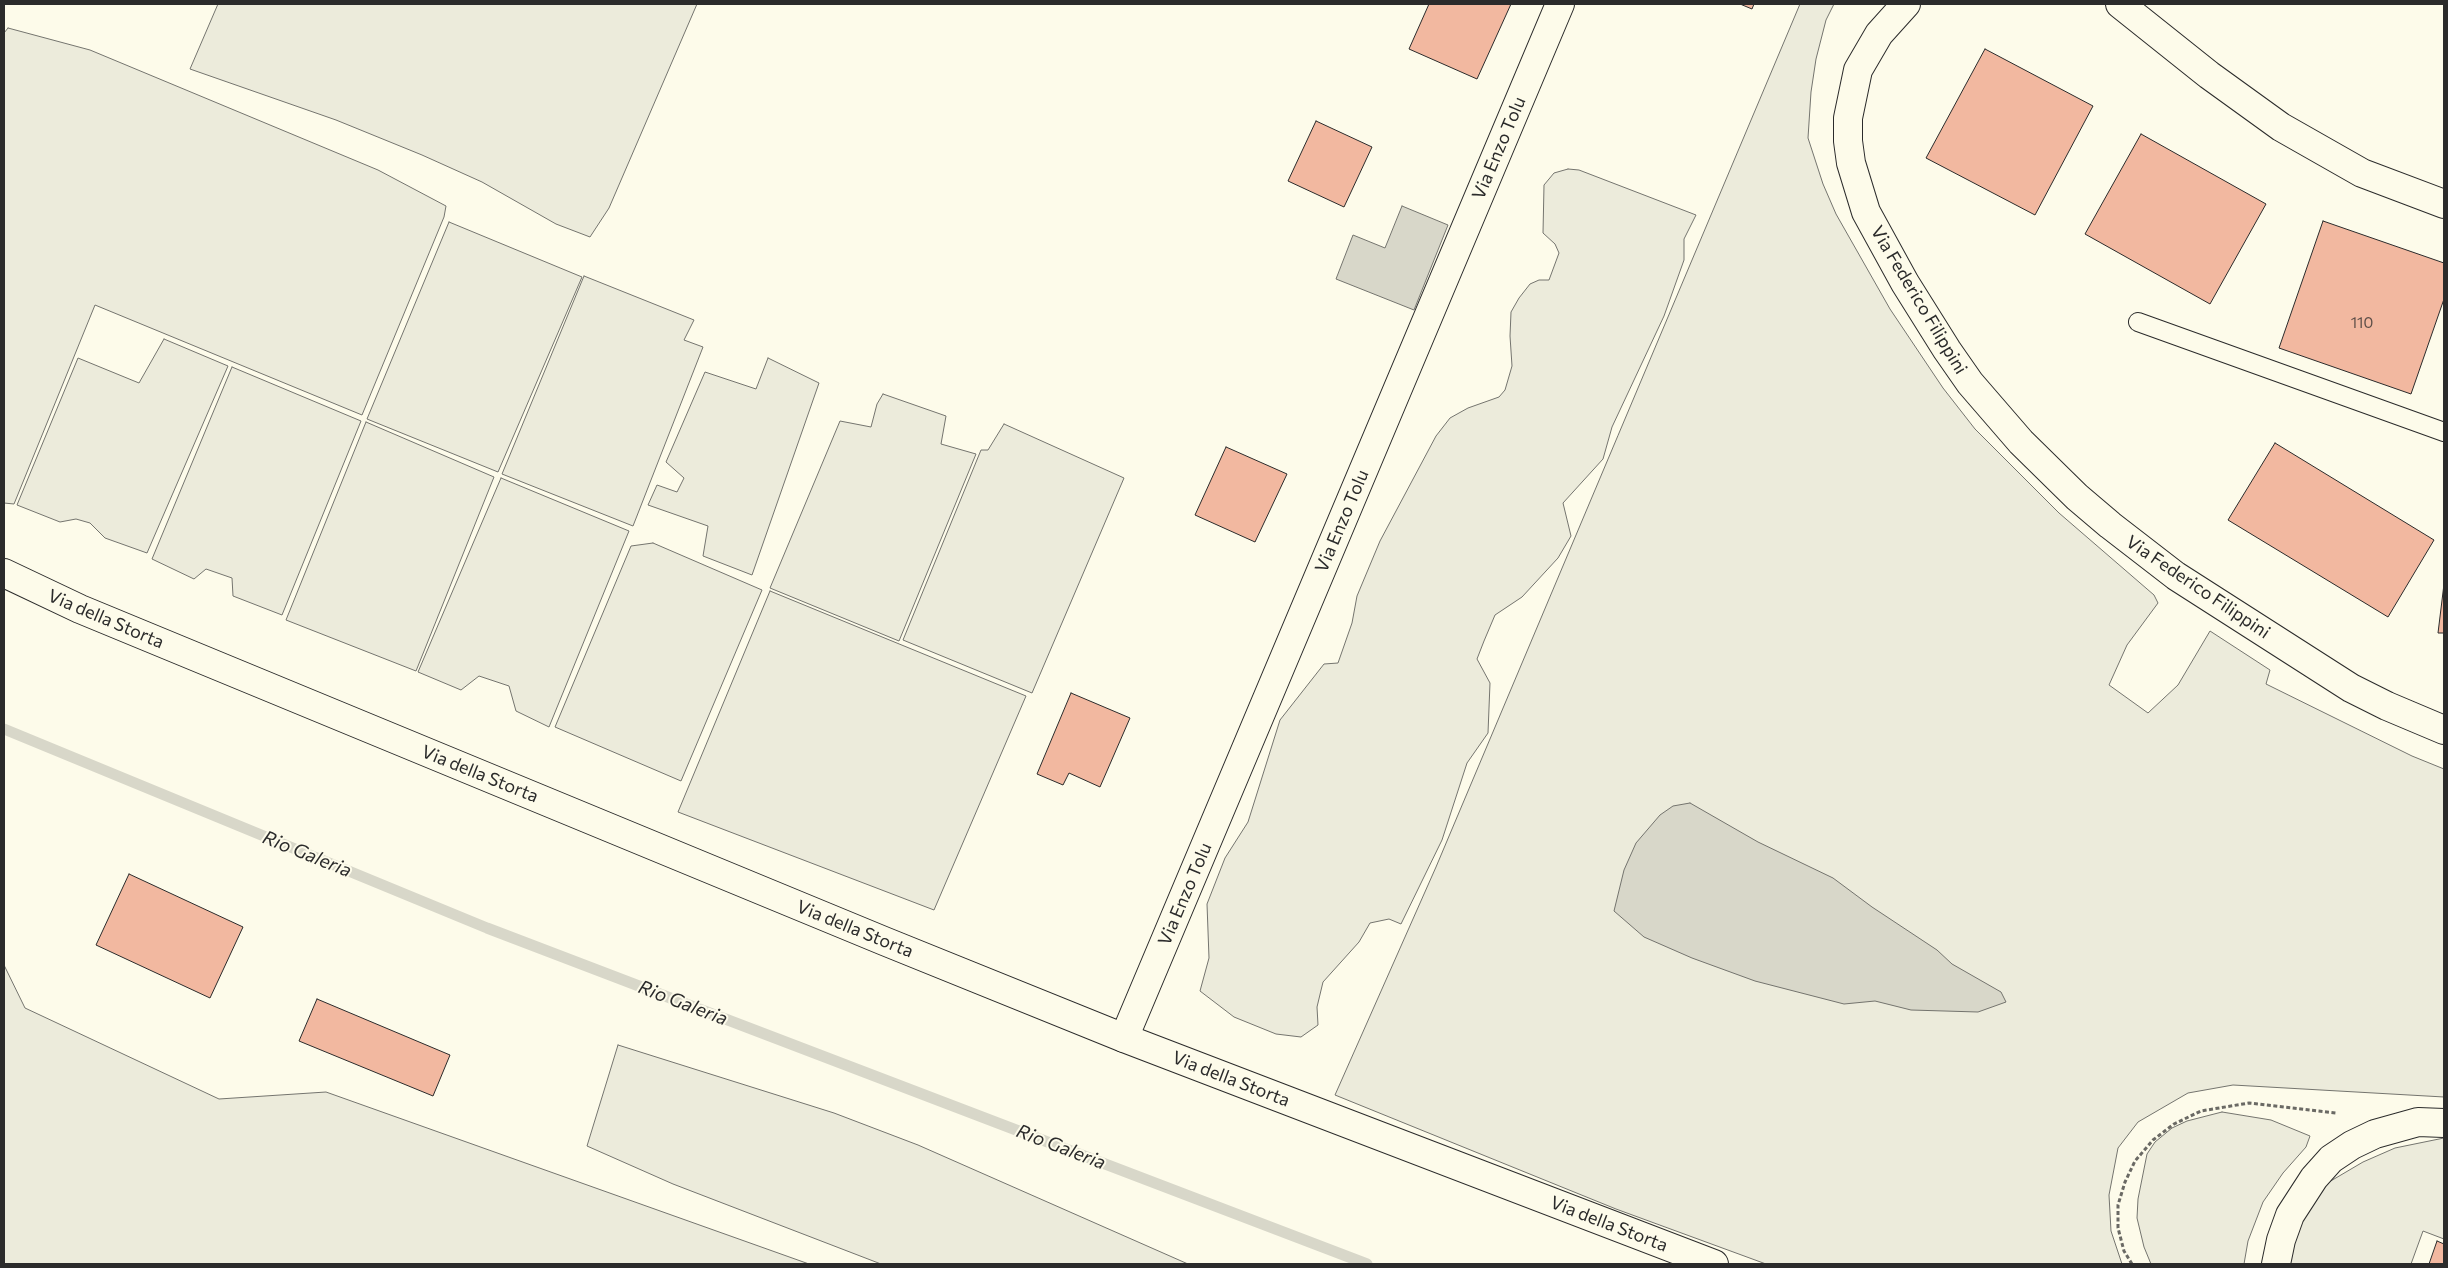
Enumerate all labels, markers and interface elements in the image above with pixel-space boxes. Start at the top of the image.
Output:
street label: Via Enzo Tolu [1468,93,1530,203]
street label: Via Federico Filippini [1866,222,1972,378]
house number: 110 [2351,314,2373,332]
street label: Via Enzo Tolu [1311,466,1373,576]
street label: Via Federico Filippini [2122,531,2274,643]
street label: Via della Storta [45,585,167,653]
street label: Via della Storta [418,741,542,807]
water label: Rio Galeria [259,826,355,882]
street label: Via Enzo Tolu [1154,839,1216,949]
street label: Via della Storta [793,896,917,962]
water label: Rio Galeria [635,976,731,1030]
street label: Via della Storta [1169,1047,1293,1111]
water label: Rio Galeria [1013,1120,1109,1174]
street label: Via della Storta [1547,1192,1671,1256]

